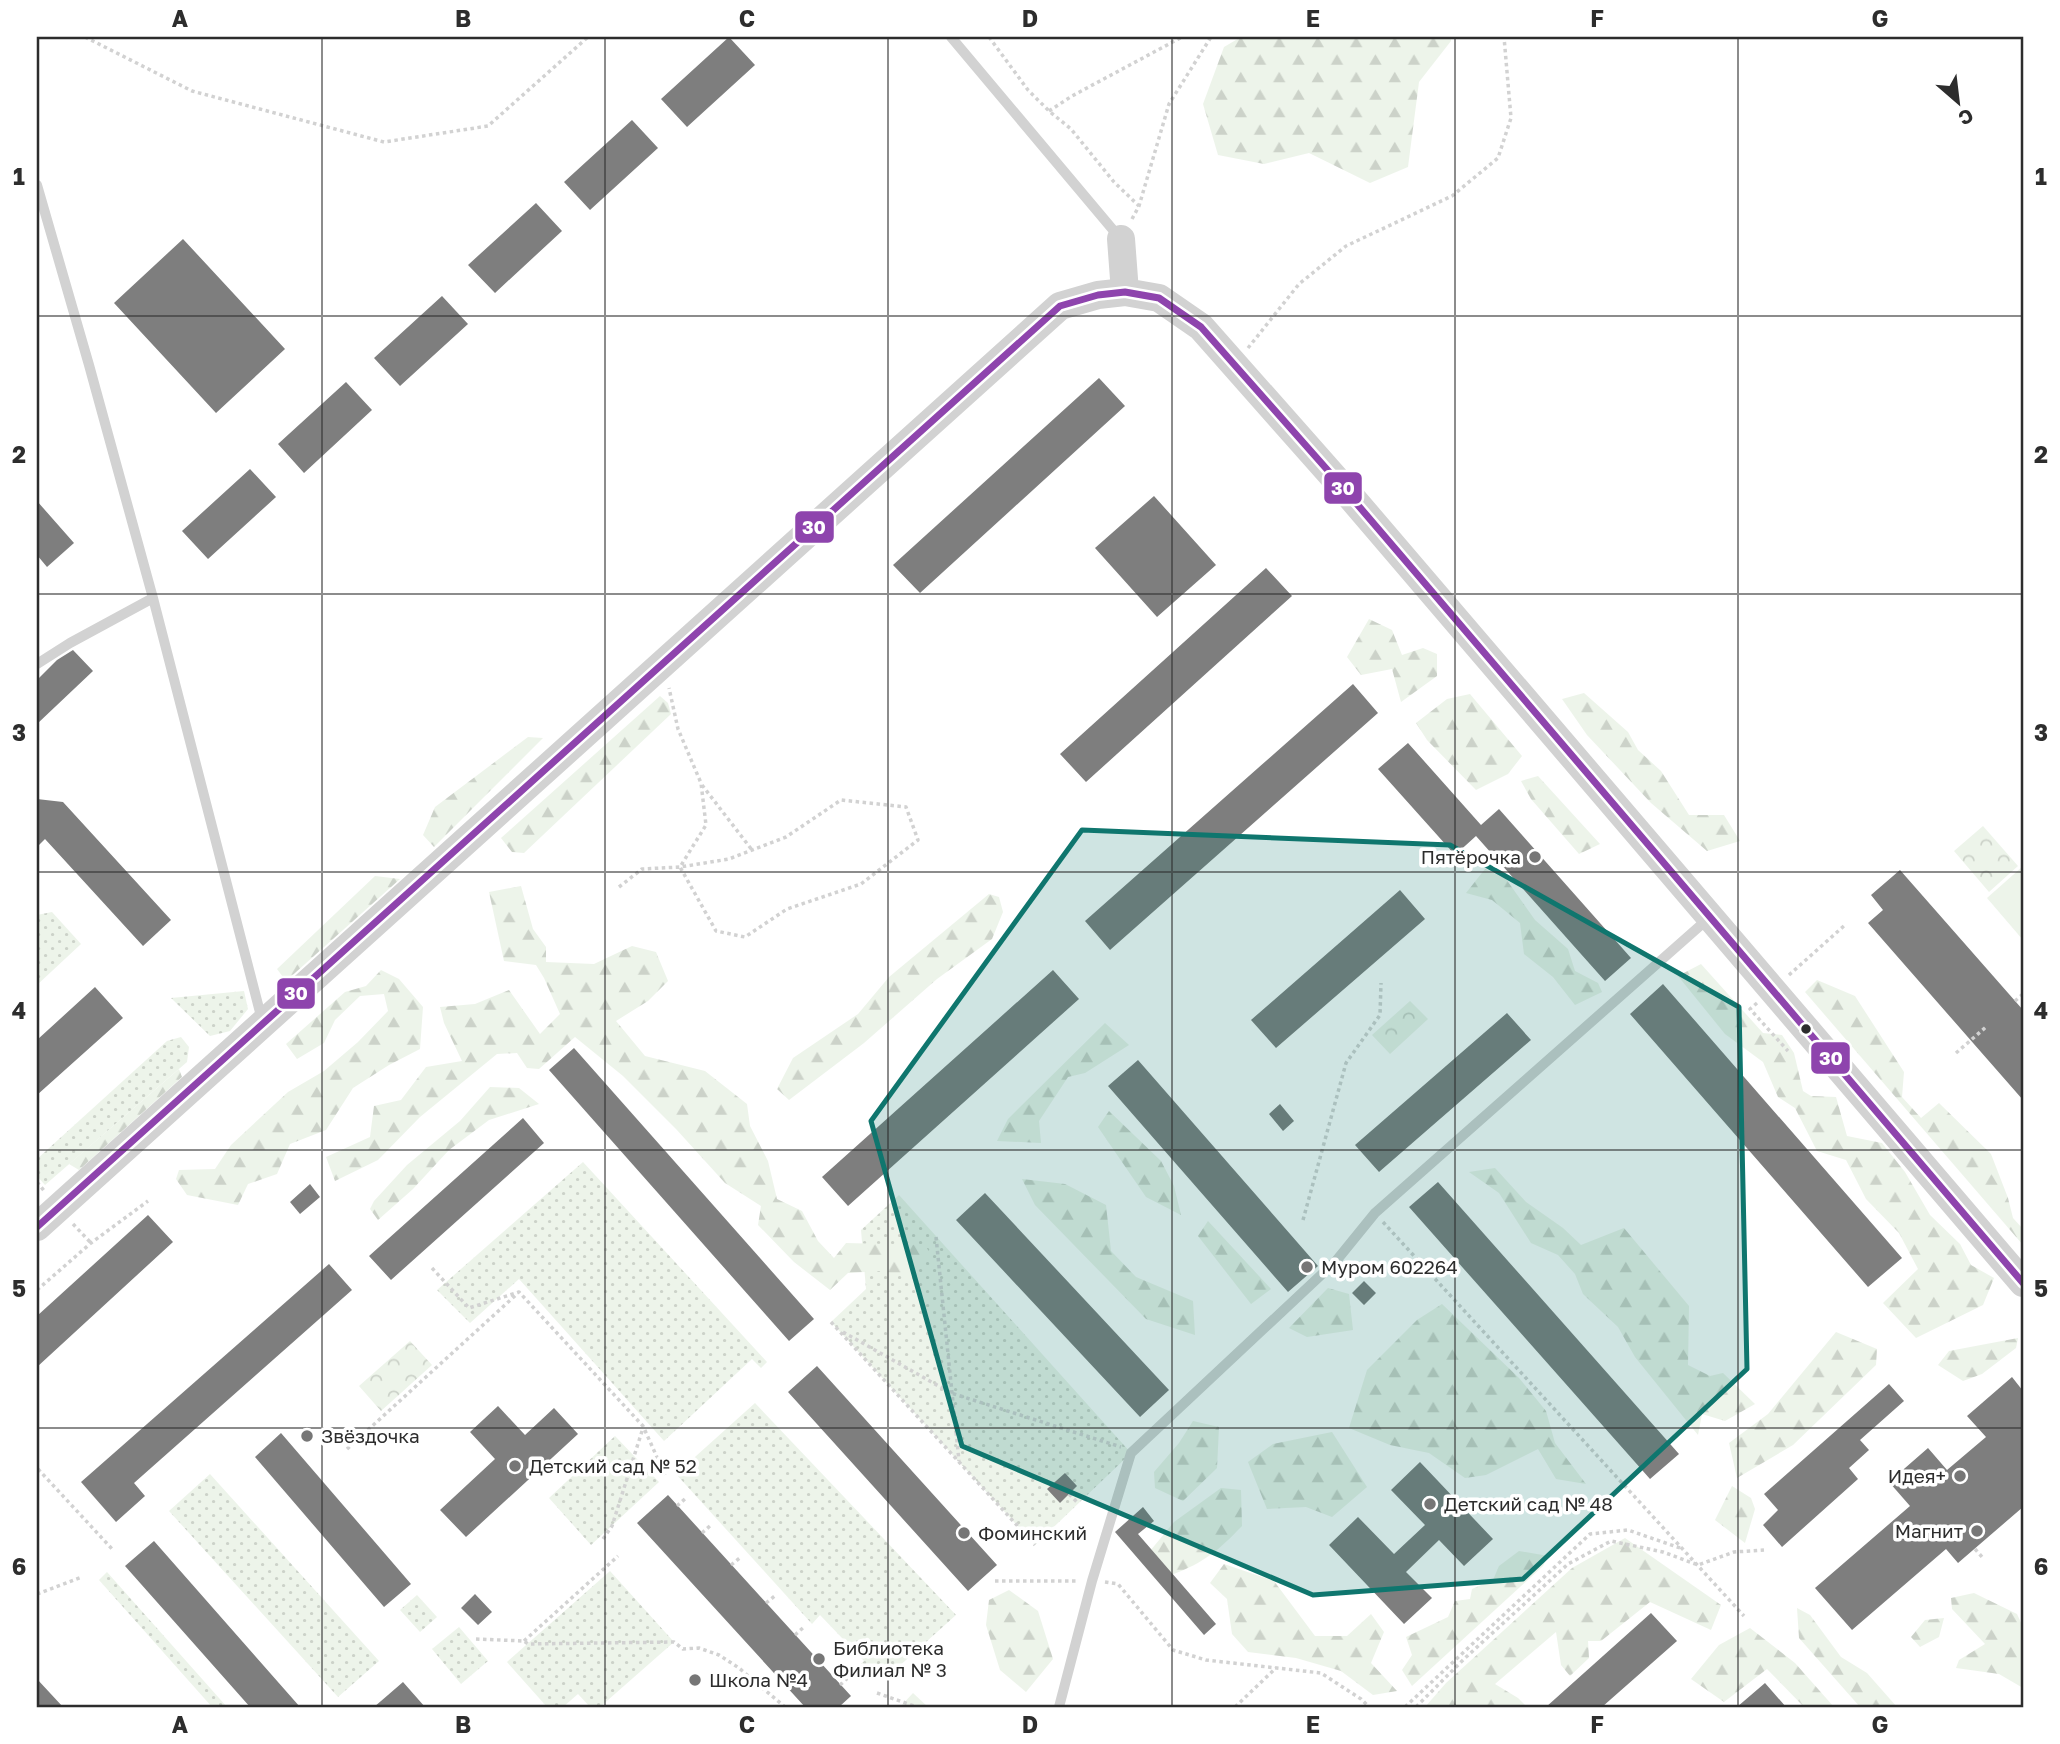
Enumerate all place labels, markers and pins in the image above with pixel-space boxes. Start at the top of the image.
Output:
place label: Пятёрочка [1421,845,1521,868]
marker: Пятёрочка [1527,849,1543,865]
unlabelled marker [1799,1022,1813,1036]
place label: Муром 602264 [1321,1255,1458,1278]
marker: Муром 602264 [1299,1259,1315,1275]
place label: Звёздочка [321,1424,420,1447]
marker: Звёздочка [299,1428,315,1444]
place label: Детский сад № 52 [529,1454,697,1477]
marker: Детский сад № 52 [507,1458,523,1474]
place label: Идея+ [1888,1464,1946,1487]
marker: Идея+ [1952,1468,1968,1484]
place label: Детский сад № 48 [1444,1492,1613,1515]
marker: Детский сад № 48 [1422,1496,1438,1512]
place label: Магнит [1895,1519,1963,1542]
place label: Фоминский [978,1521,1087,1544]
marker: Магнит [1969,1523,1985,1539]
marker: Фоминский [956,1525,972,1541]
place label: Библиотека Филиал № 3 [833,1636,947,1681]
marker: Библиотека Филиал № 3 [811,1651,827,1667]
place label: Школа №4 [709,1668,808,1691]
marker: Школа №4 [687,1672,703,1688]

